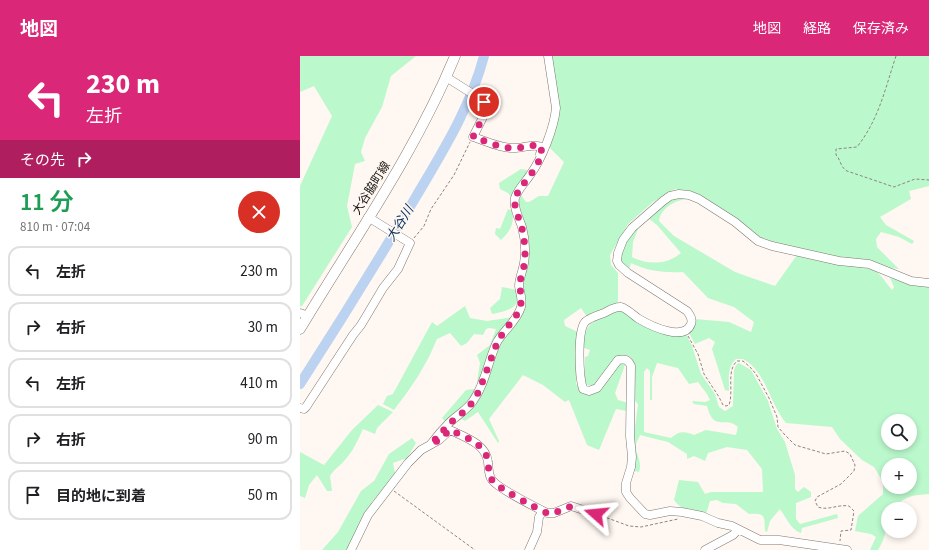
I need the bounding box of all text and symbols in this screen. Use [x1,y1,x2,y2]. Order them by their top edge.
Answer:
text: 地図 [20,16,58,43]
text: 地図 [753,19,781,39]
text: 経路 [803,19,831,39]
text: 保存済み [853,19,909,39]
text: 230 m [86,64,160,104]
icon: left [20,72,72,124]
pin [467,85,501,119]
icon: arrive [473,91,495,113]
text: 左折 [86,104,122,129]
icon: right [73,148,95,170]
text: その先 [20,150,65,171]
street label: 大谷脇町線 [348,158,395,218]
text: 11 分 [20,185,73,220]
button: close [238,191,280,233]
water label: 大谷川 [382,201,419,245]
text: 810 m · 07:04 [20,218,90,236]
icon: left [22,260,44,282]
text: 230 m [240,261,278,282]
text: 左折 [56,262,86,283]
icon: right [22,316,44,338]
text: 30 m [248,317,278,338]
text: 右折 [56,318,86,339]
icon: left [22,372,44,394]
text: 410 m [240,373,278,394]
text: 左折 [56,374,86,395]
map controls [881,414,917,538]
button: search [881,414,917,450]
icon: right [22,428,44,450]
text: 90 m [248,429,278,450]
text: 右折 [56,430,86,451]
button: + [881,458,917,494]
icon: arrive [22,484,44,506]
text: 50 m [248,485,278,506]
text: 目的地に到着 [56,486,146,507]
position arrow [575,493,617,535]
button: − [881,502,917,538]

